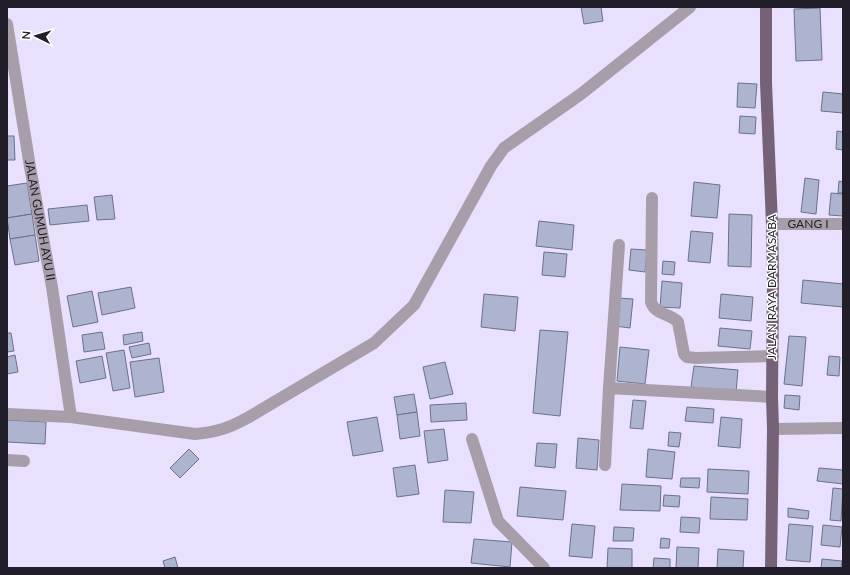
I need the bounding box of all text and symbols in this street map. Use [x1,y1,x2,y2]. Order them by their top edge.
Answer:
north arrow [16,16,56,56]
text: N [19,30,32,40]
street label: JALAN GUMUH AYU II [22,159,59,282]
street label: JALAN RAYA DARMASABA [764,213,779,360]
street label: GANG I [787,216,829,231]

